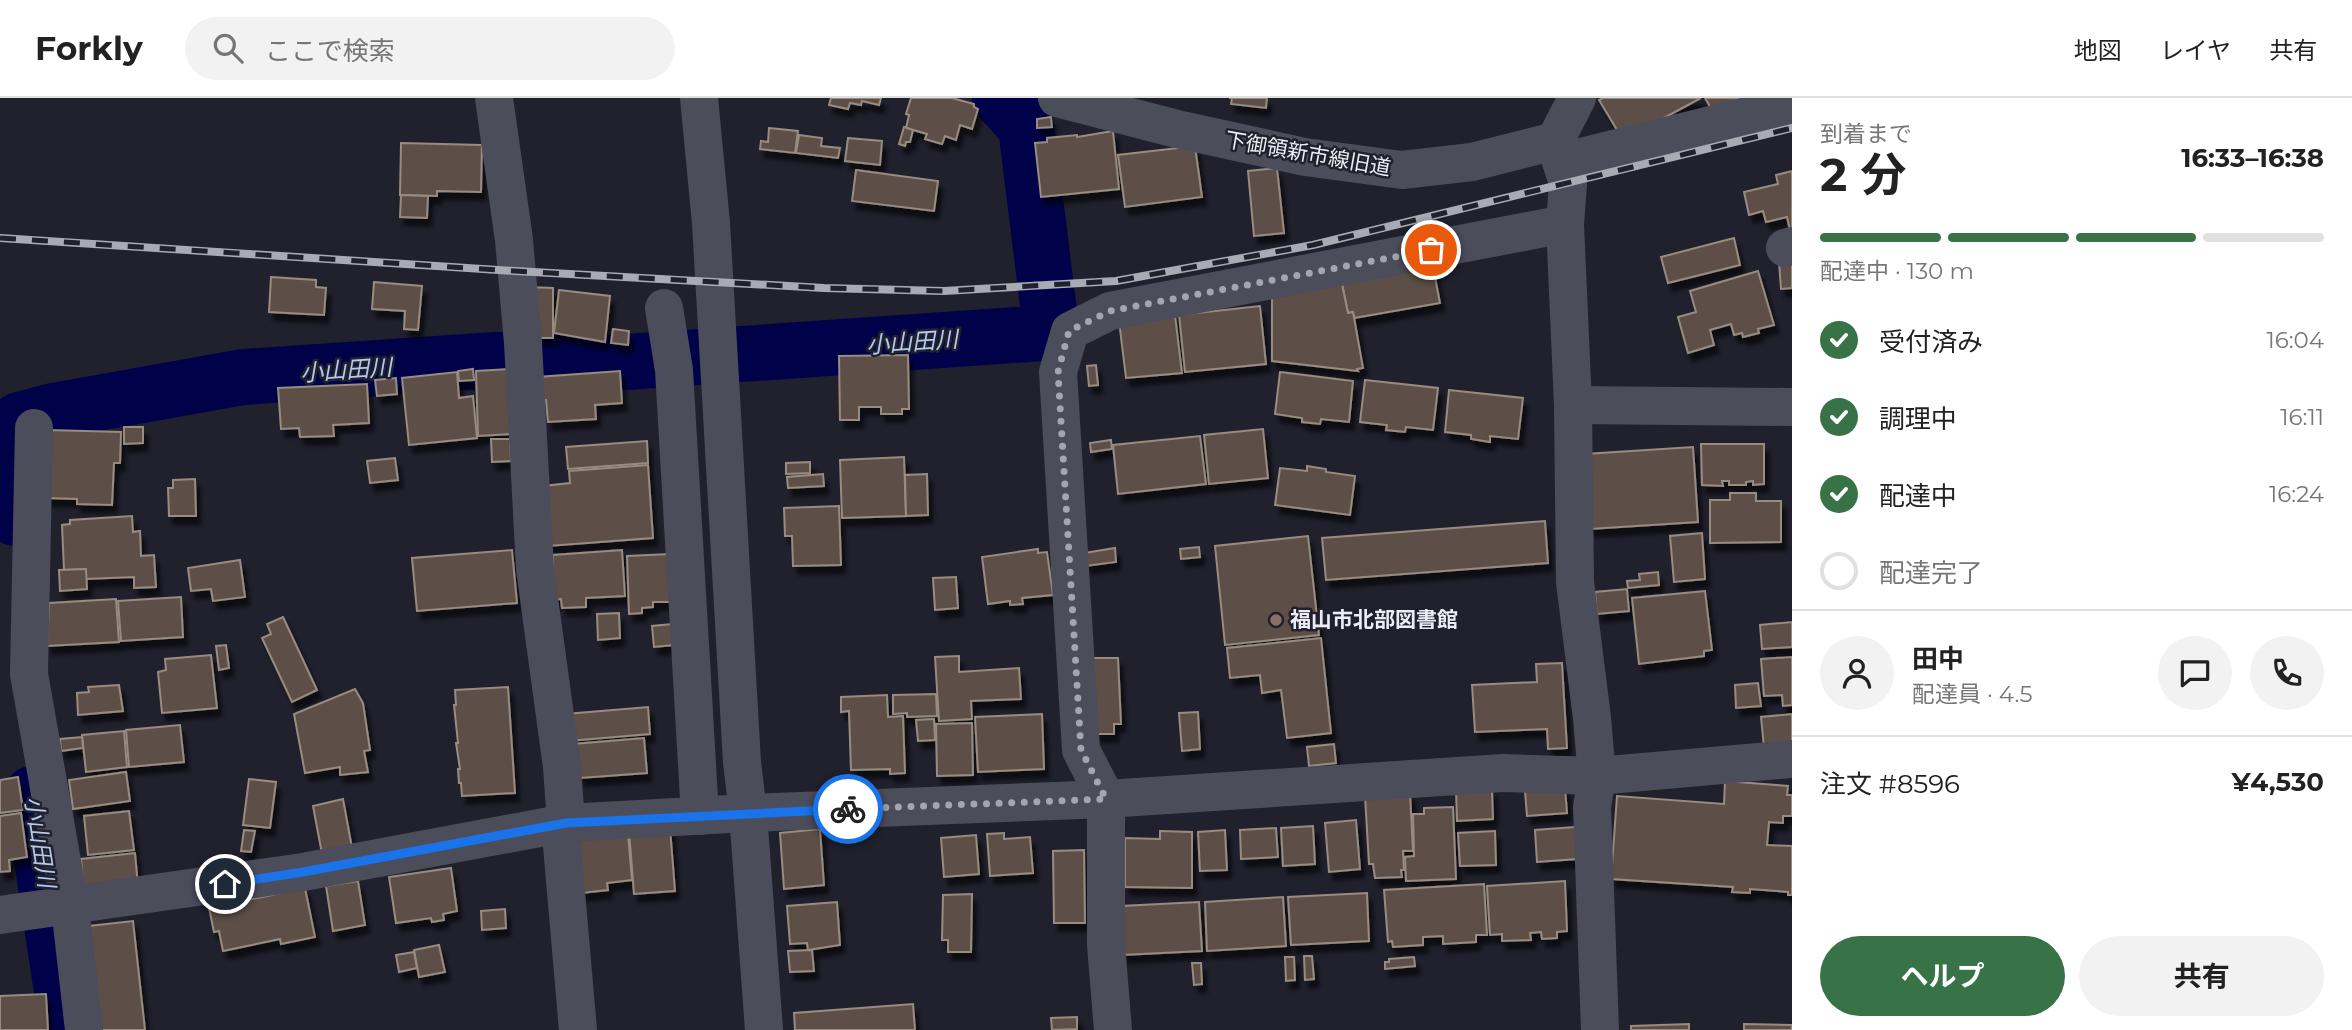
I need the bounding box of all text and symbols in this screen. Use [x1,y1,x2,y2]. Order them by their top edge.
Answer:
search box [185,17,675,80]
text: Forkly [35,28,143,68]
icon: search [209,29,247,67]
text: ここで検索 [265,35,395,67]
text: 地図 [2074,36,2122,65]
text: レイヤ [2160,36,2231,65]
text: 共有 [2269,36,2317,65]
text: 到着まで [1820,120,1912,148]
street label: 下御領新市線旧道 [1223,127,1393,180]
text: 16:33–16:38 [2181,142,2324,174]
text: 2 分 [1820,146,1906,203]
pin [1401,220,1461,280]
icon: bag [1412,231,1450,269]
text: 配達中 · 130 m [1820,257,1974,285]
icon: check [1820,321,1858,359]
water label: 小山田川 [865,325,962,359]
text: 受付済み [1879,326,1983,358]
text: 16:04 [2266,326,2324,354]
water label: 小山田川 [299,353,396,387]
icon: check [1820,398,1858,436]
text: 調理中 [1879,403,1957,435]
text: 16:11 [2280,403,2324,431]
icon: check [1820,475,1858,513]
text: 配達中 [1879,480,1957,512]
text: 16:24 [2269,480,2324,508]
text: 配達完了 [1879,557,1983,589]
place label: 福山市北部図書館 [1290,607,1458,632]
marker: 福山市北部図書館 [1268,612,1284,628]
button: person [1820,636,1894,710]
button: chat [2158,636,2232,710]
button: phone [2250,636,2324,710]
text: 田中 [1912,643,1964,675]
text: 配達員 · 4.5 [1912,680,2032,708]
text: ¥4,530 [2231,766,2324,798]
text: 注文 #8596 [1820,768,1960,800]
courier [813,774,883,844]
icon: bike [829,790,867,828]
water label: 小山田川 [19,794,61,893]
pin [195,854,255,914]
icon: home [206,865,244,903]
button: ヘルプ [1820,936,2065,1016]
button: 共有 [2079,936,2324,1016]

